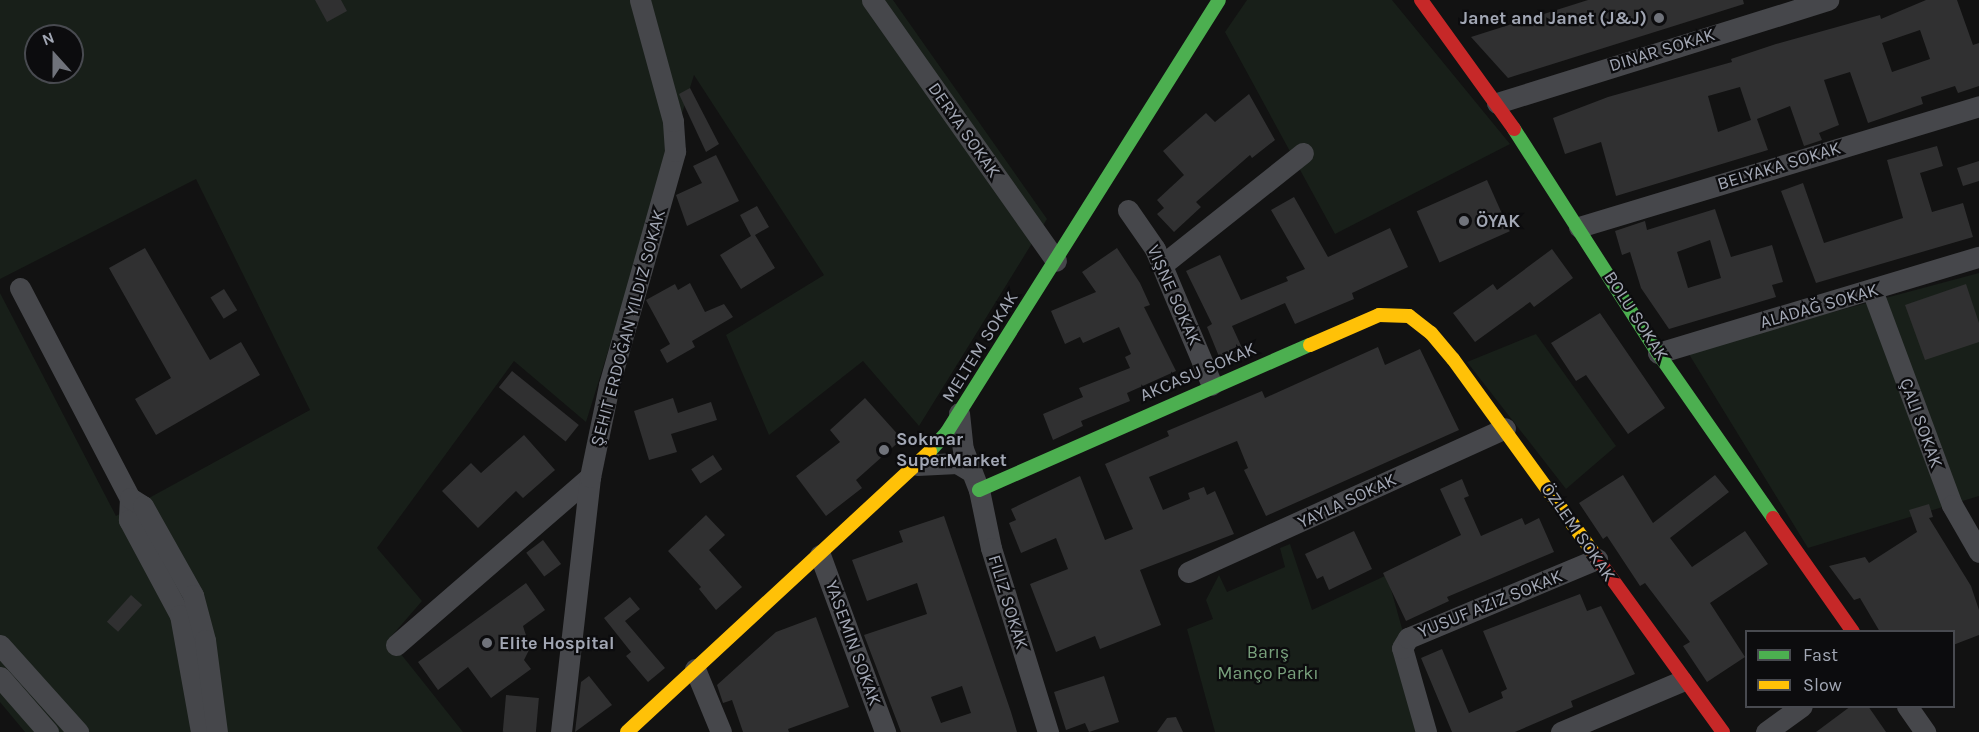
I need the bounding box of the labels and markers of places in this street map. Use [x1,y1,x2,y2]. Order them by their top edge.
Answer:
place label: Janet and Janet (J&J) [1460,7,1647,29]
marker: Janet and Janet (J&J) [1652,11,1666,25]
place label: ÖYAK [1476,210,1520,232]
marker: ÖYAK [1457,214,1471,228]
place label: Sokmar SuperMarket [896,429,1007,472]
marker: Sokmar SuperMarket [877,443,891,457]
place label: Elite Hospital [499,632,615,654]
marker: Elite Hospital [480,636,494,650]

